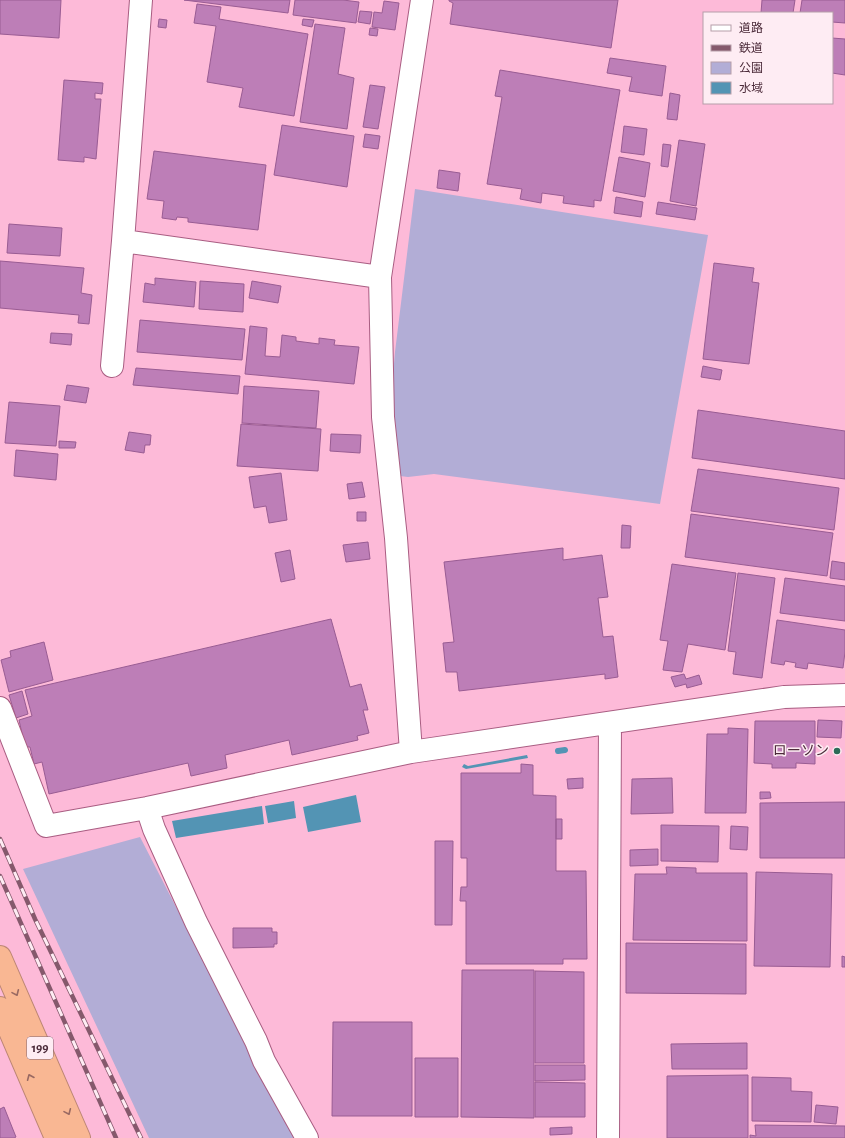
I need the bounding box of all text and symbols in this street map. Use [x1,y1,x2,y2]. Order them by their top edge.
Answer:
legend [703,12,833,104]
text: 道路 [739,21,763,34]
text: 鉄道 [739,41,763,54]
text: 公園 [739,62,763,74]
text: 水域 [739,82,763,94]
place label: ローソン [773,744,829,758]
marker: ローソン [832,746,842,756]
one-way arrow [11,989,19,996]
road number: 199 [27,1037,53,1059]
one-way arrow [27,1073,35,1081]
one-way arrow [63,1108,71,1115]

